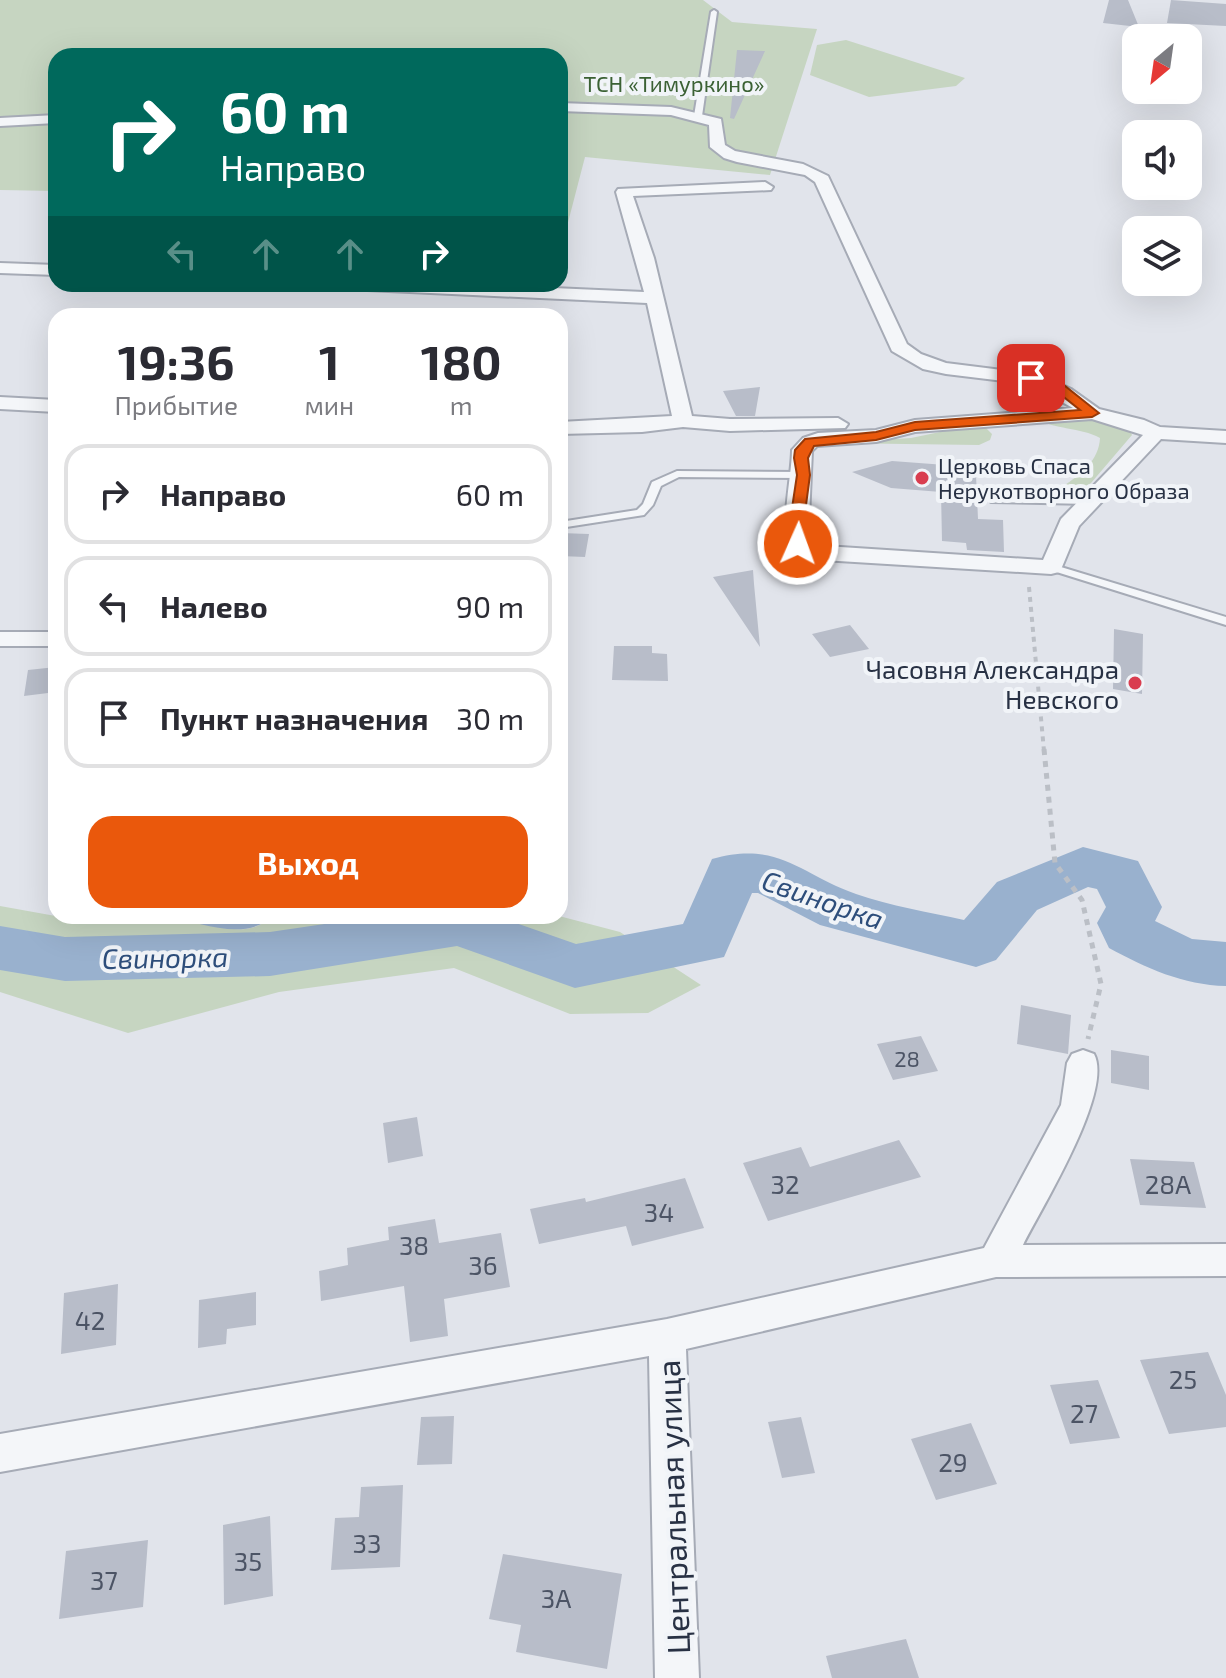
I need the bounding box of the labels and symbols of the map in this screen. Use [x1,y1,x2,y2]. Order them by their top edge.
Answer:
north arrow [1122,24,1202,104]
park label: ТСН «Тимуркино» [584,70,764,97]
pin [997,344,1065,412]
place label: Церковь Спаса Нерукотворного Образа [938,452,1190,504]
marker: Церковь Спаса Нерукотворного Образа [913,469,931,487]
position arrow [756,502,840,586]
place label: Часовня Александра Невского [866,653,1119,714]
marker: Часовня Александра Невского [1126,674,1144,692]
water label: Свинорка [758,862,888,936]
water label: Свинорка [102,939,228,975]
house number: 28 [894,1045,920,1071]
house number: 32 [770,1168,800,1199]
house number: 28А [1145,1168,1191,1199]
house number: 34 [644,1196,674,1227]
house number: 38 [399,1229,429,1260]
house number: 36 [468,1249,498,1280]
house number: 42 [75,1304,105,1335]
street label: Центральная улица [648,1359,697,1655]
house number: 25 [1169,1363,1197,1394]
house number: 27 [1070,1397,1098,1428]
house number: 29 [938,1446,968,1477]
house number: 33 [353,1527,381,1558]
house number: 35 [234,1545,262,1576]
house number: 37 [90,1564,118,1595]
house number: 3А [541,1582,571,1613]

